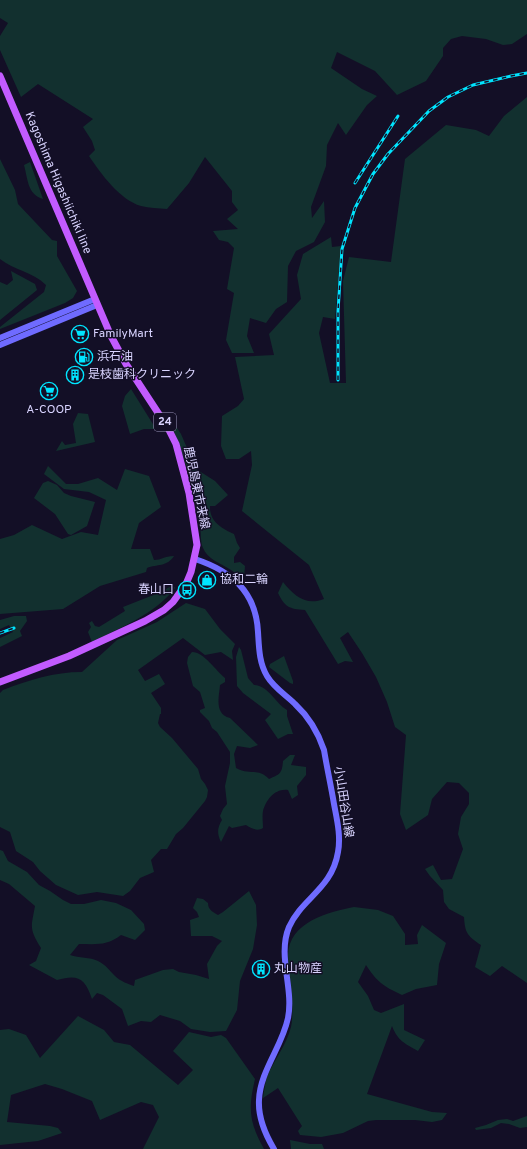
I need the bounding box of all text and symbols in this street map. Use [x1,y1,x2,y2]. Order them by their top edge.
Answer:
street label: Kagoshima Higashiichiki line [21,109,95,257]
supermarket icon: FamilyMart [70,324,90,344]
place label: FamilyMart [93,326,153,342]
fuel station icon: 浜石油 [74,347,94,367]
place label: 浜石油 [97,349,133,365]
building icon: 是枝歯科クリニック [65,365,85,385]
place label: 是枝歯科クリニック [88,367,196,383]
supermarket icon: A-COOP [39,381,59,401]
place label: A-COOP [26,402,72,418]
road number: 24 [154,413,176,431]
street label: 鹿児島東市来線 [179,445,213,531]
shop icon: 協和二輪 [197,570,217,590]
place label: 協和二輪 [220,572,268,588]
bus stop icon: 春山口 [177,580,197,600]
place label: 春山口 [138,582,174,598]
street label: 小山田谷山線 [329,765,357,839]
building icon: 丸山物産 [251,959,271,979]
place label: 丸山物産 [274,961,322,977]

